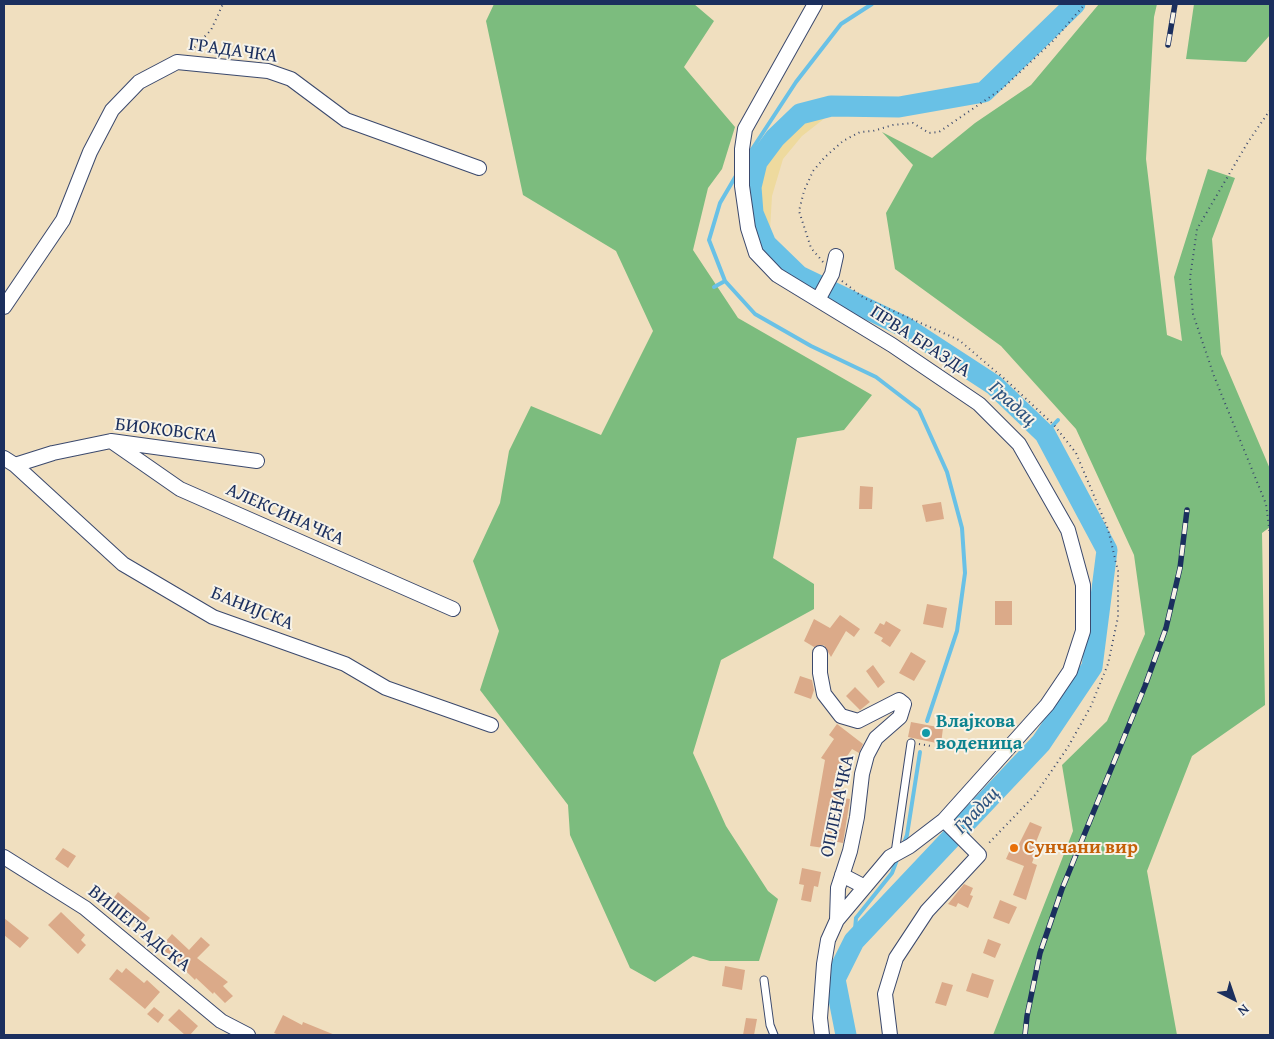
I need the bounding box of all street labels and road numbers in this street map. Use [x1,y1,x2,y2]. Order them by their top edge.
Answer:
street label: ГРАДАЧКА [187,33,279,69]
street label: ПРВА БРАЗДА [866,301,974,383]
street label: БИОКОВСКА [114,413,218,449]
street label: АЛЕКСИНАЧКА [222,479,348,551]
street label: БАНИЈСКА [207,582,297,636]
street label: ОПЛЕНАЧКА [816,753,860,859]
street label: ВИШЕГРАДСКА [83,881,195,977]

